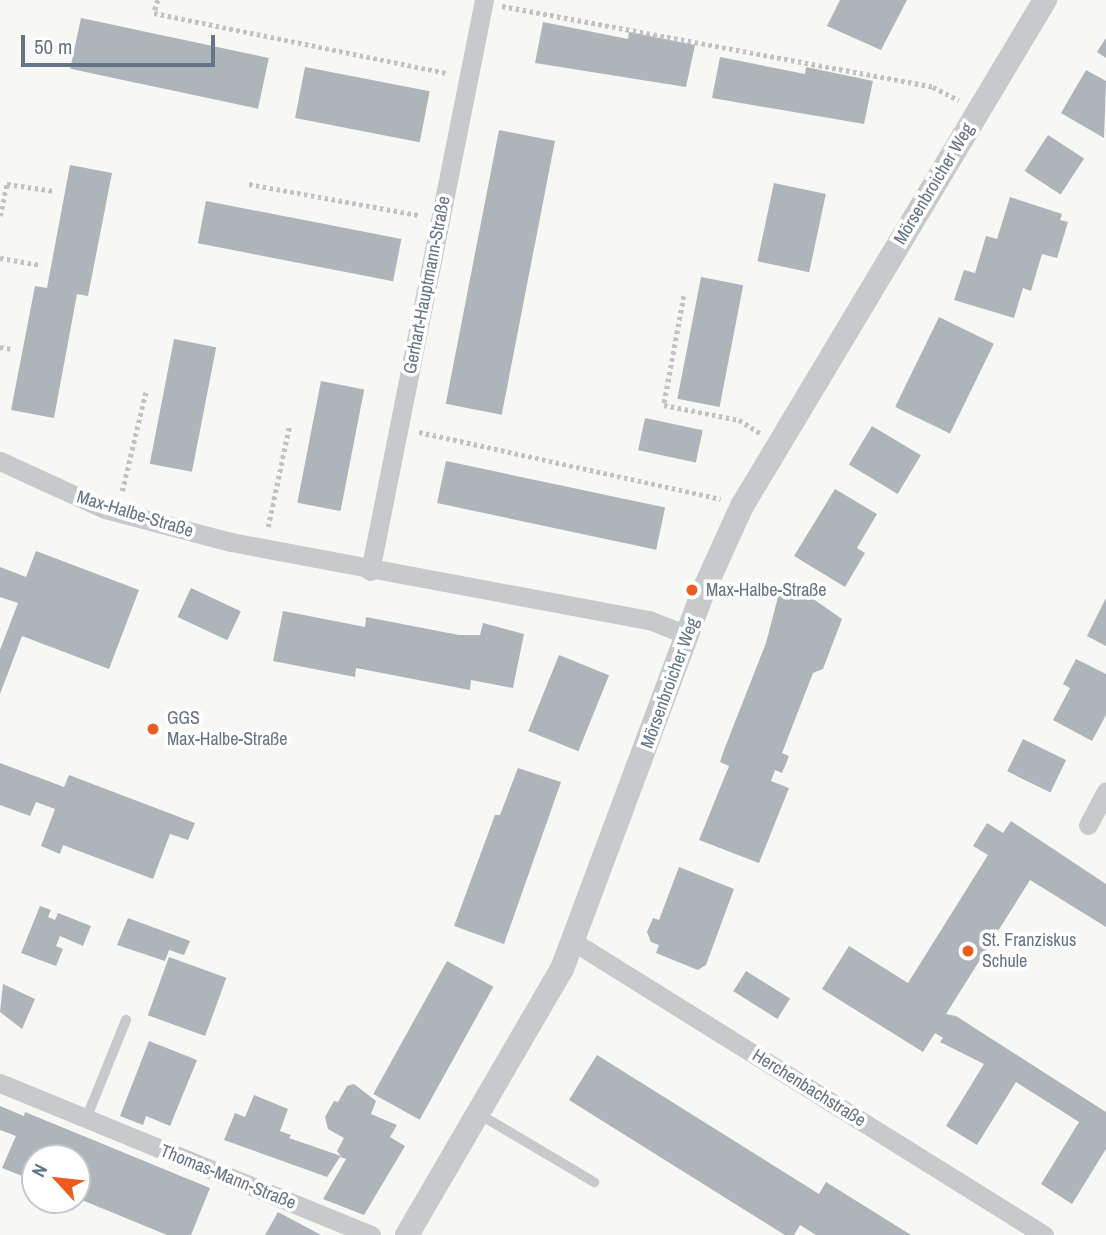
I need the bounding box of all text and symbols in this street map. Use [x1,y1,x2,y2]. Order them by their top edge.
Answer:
scale bar [24,21,219,65]
text: 50 m [34,32,72,61]
street label: Mörsenbroicher Weg [889,119,979,249]
street label: Gerhart-Hauptmann-Straße [399,194,455,376]
street label: Max-Halbe-Straße [74,486,196,542]
place label: Max-Halbe-Straße [706,579,827,601]
marker: Max-Halbe-Straße [684,582,700,598]
street label: Mörsenbroicher Weg [636,615,704,751]
place label: GGS Max-Halbe-Straße [167,708,288,750]
marker: GGS Max-Halbe-Straße [145,721,161,737]
place label: St. Franziskus Schule [982,930,1076,972]
marker: St. Franziskus Schule [960,943,976,959]
street label: Herchenbachstraße [748,1044,870,1132]
street label: Thomas-Mann-Straße [157,1140,299,1214]
north arrow [21,1144,91,1214]
text: N [25,1159,53,1181]

